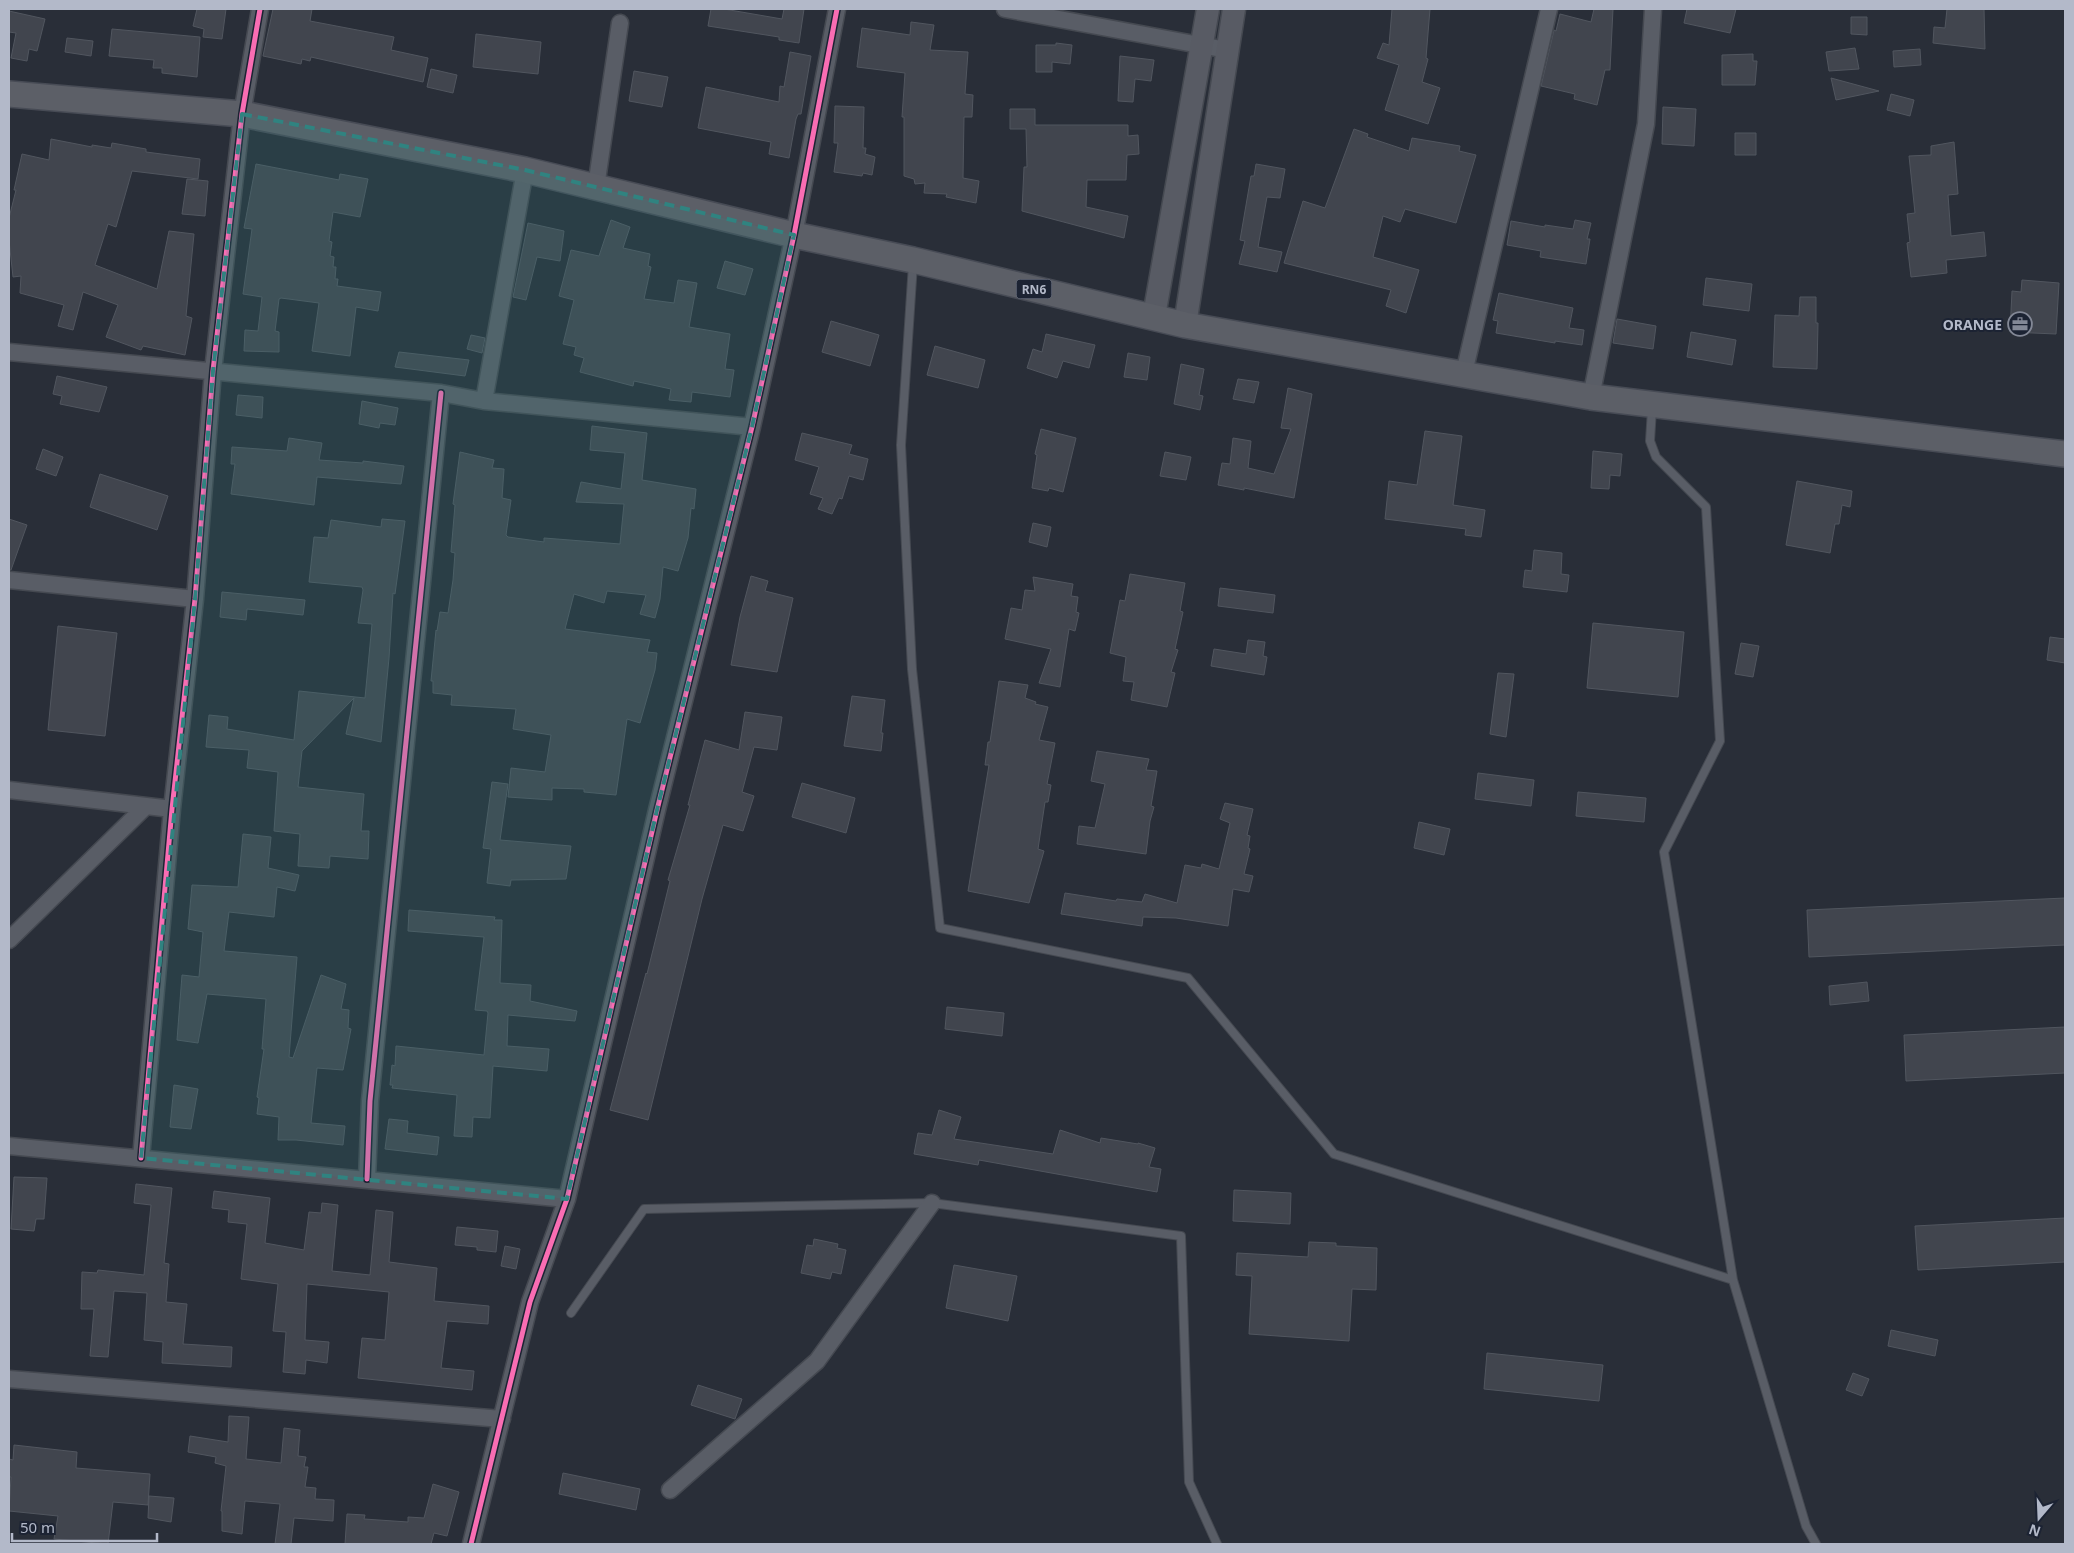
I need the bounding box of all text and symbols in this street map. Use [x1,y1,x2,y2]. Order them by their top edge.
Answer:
road number: RN6 [1016,280,1052,298]
office icon: ORANGE [2007,311,2033,337]
place label: ORANGE [1943,315,2002,334]
north arrow [2014,1493,2064,1543]
scale bar [12,1510,158,1542]
text: 50 m [20,1517,55,1537]
text: N [2026,1520,2043,1542]

